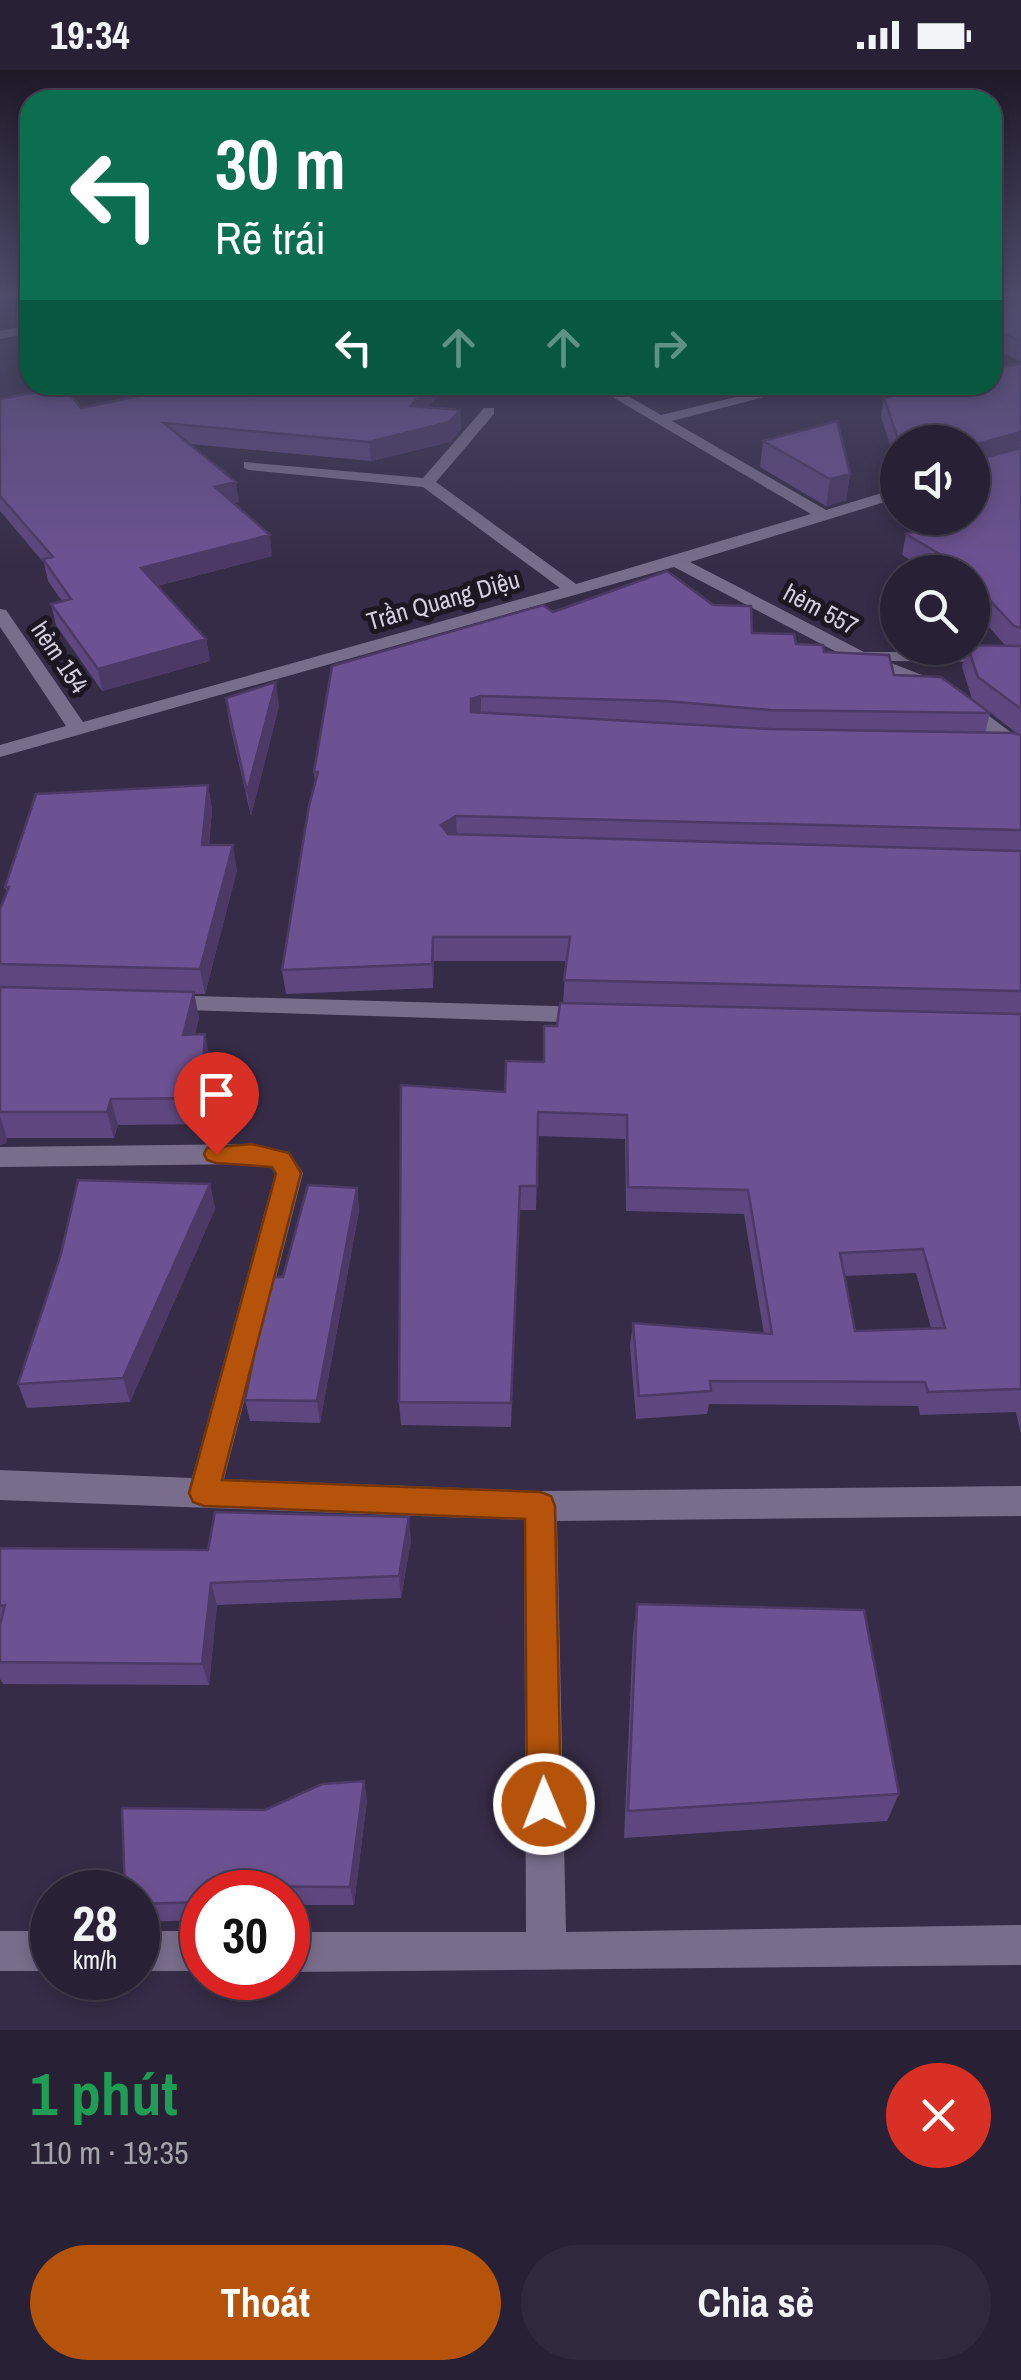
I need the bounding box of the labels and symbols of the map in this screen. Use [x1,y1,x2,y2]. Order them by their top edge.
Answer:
street label: Trần Quang Diệu [363,562,523,638]
street label: hẻm 557 [778,575,864,643]
street label: hẻm 154 [24,614,96,700]
pin [174,1052,259,1155]
position arrow [492,1752,596,1856]
speed limit sign: 30 [180,1870,310,2000]

